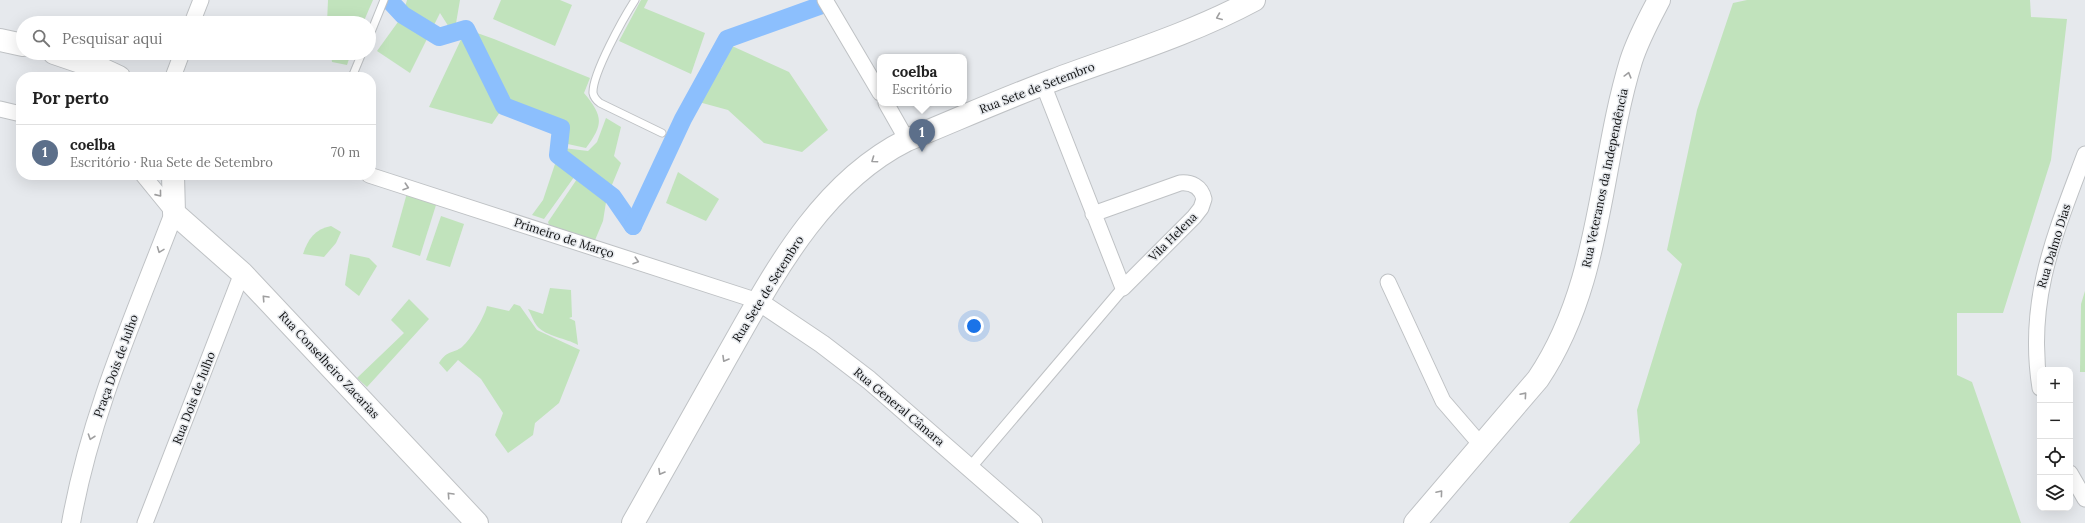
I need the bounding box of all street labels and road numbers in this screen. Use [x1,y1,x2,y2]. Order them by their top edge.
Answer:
street label: Rua Sete de Setembro [977,59,1097,117]
street label: Rua Veteranos da Independência [1578,87,1631,269]
street label: Rua Dalmo Dias [2034,201,2074,290]
street label: Vila Helena [1145,209,1200,265]
street label: Primeiro de Março [512,214,616,261]
street label: Rua Sete de Setembro [729,233,806,345]
street label: Rua Conselheiro Zacarias [276,308,383,422]
street label: Praça Dois de Julho [90,312,141,419]
street label: Rua Dois de Julho [169,349,218,446]
street label: Rua General Câmara [851,364,948,449]

